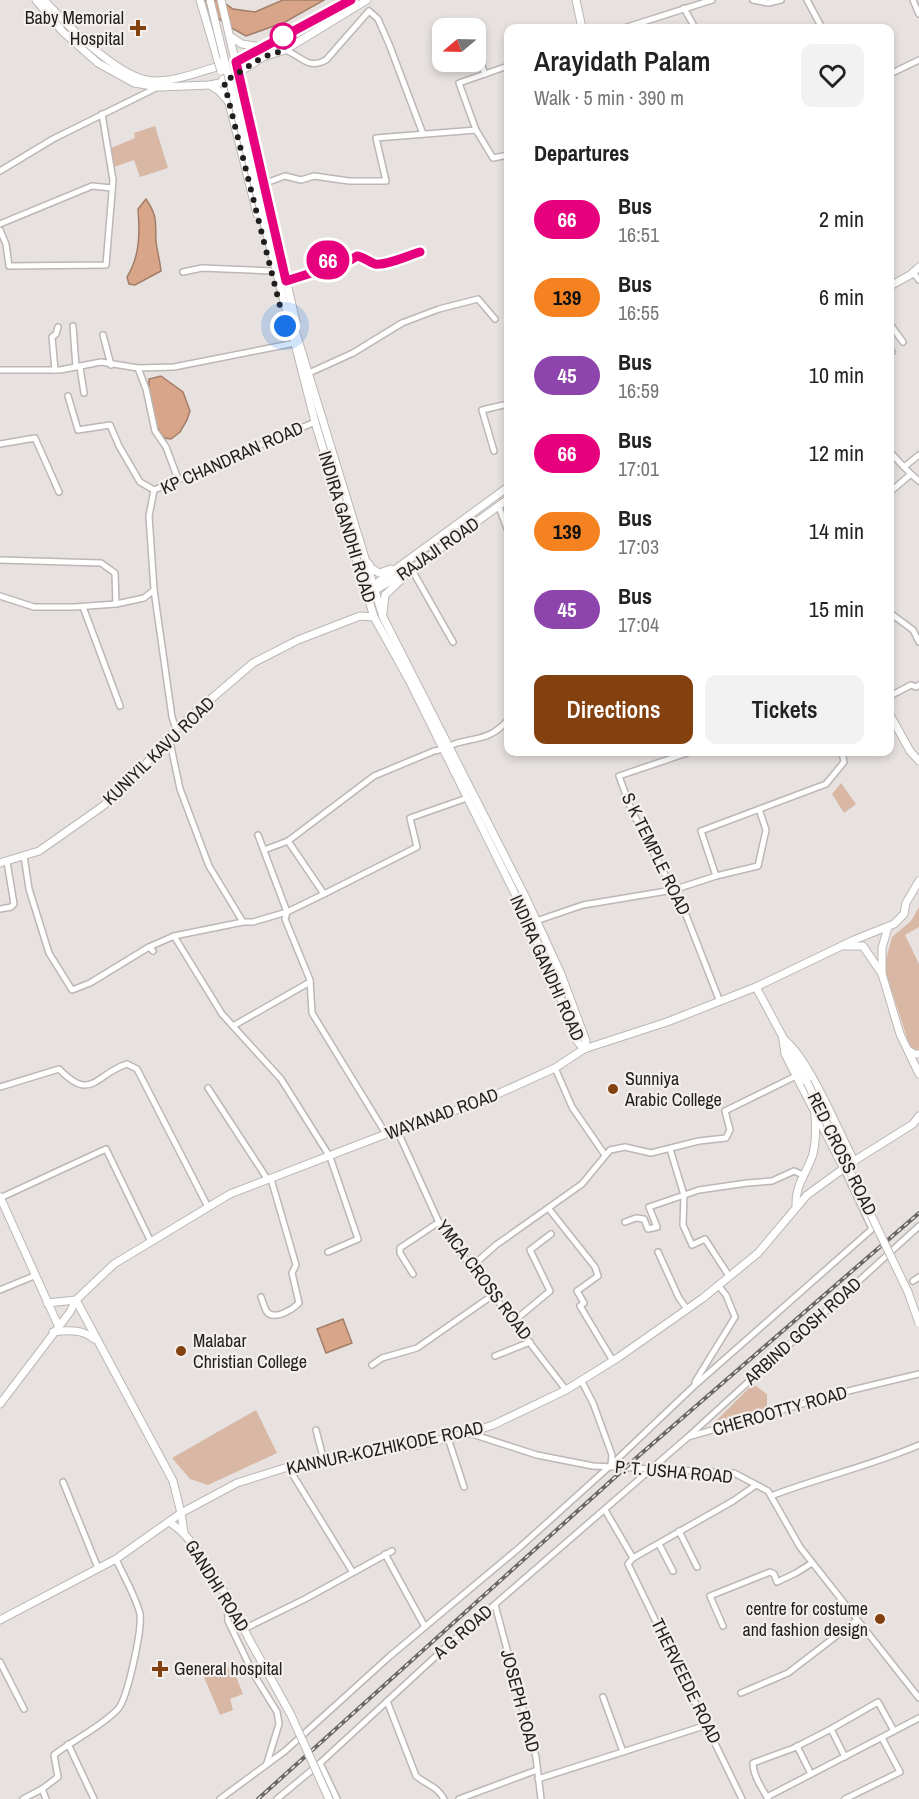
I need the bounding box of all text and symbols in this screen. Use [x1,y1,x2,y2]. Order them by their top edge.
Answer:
place label: Baby Memorial Hospital [25,5,124,51]
north arrow [432,18,486,72]
map controls [432,18,486,72]
marker: Baby Memorial Hospital [129,19,147,37]
unlabelled marker [270,23,296,49]
text: Arayidath Palam [534,42,710,80]
button: heart [801,44,864,107]
text: Walk · 5 min · 390 m [534,84,684,111]
text: Departures [534,138,629,168]
text: Bus [618,191,652,221]
text: 2 min [819,204,864,234]
text: 66 [557,205,577,234]
text: 16:51 [618,221,659,248]
line badge: 66 [301,240,355,280]
text: 66 [318,246,338,275]
text: Bus [618,269,652,299]
text: 6 min [819,282,864,312]
text: 139 [553,283,581,312]
text: 16:55 [618,299,659,326]
your location [270,311,300,341]
text: Bus [618,347,652,377]
text: 10 min [809,360,864,390]
text: 45 [557,361,577,390]
text: 16:59 [618,377,659,404]
street label: KP CHANDRAN ROAD [156,415,307,500]
text: Bus [618,425,652,455]
text: 12 min [809,438,864,468]
text: 66 [557,439,577,468]
street label: INDIRA GANDHI ROAD [313,448,382,606]
text: 17:01 [618,455,659,482]
text: Bus [618,503,652,533]
street label: RAJAJI ROAD [391,511,484,586]
text: 14 min [809,516,864,546]
text: 139 [553,517,581,546]
text: 17:03 [618,533,659,560]
text: Bus [618,581,652,611]
text: 15 min [809,594,864,624]
text: 45 [557,595,577,624]
text: 17:04 [618,611,659,638]
button: Directions [534,675,693,744]
button: Tickets [705,675,864,744]
street label: KUNIYIL KAVU ROAD [97,691,220,811]
street label: S K TEMPLE ROAD [616,788,697,919]
street label: INDIRA GANDHI ROAD [504,891,591,1045]
place label: Sunniya Arabic College [624,1066,722,1112]
street label: WAYANAD ROAD [382,1081,502,1146]
marker: Sunniya Arabic College [606,1082,620,1096]
street label: RED CROSS ROAD [802,1088,883,1220]
street label: YMCA CROSS ROAD [431,1214,538,1345]
street label: ARBIND GOSH ROAD [738,1271,867,1391]
place label: Malabar Christian College [193,1328,307,1374]
marker: Malabar Christian College [174,1344,188,1358]
street label: CHEROOTTY ROAD [710,1379,850,1442]
street label: KANNUR-KOZHIKODE ROAD [284,1414,486,1481]
street label: P. T. USHA ROAD [614,1454,734,1489]
street label: GANDHI ROAD [179,1535,256,1637]
place label: centre for costume and fashion design [742,1596,868,1642]
street label: A G ROAD [427,1599,498,1665]
marker: centre for costume and fashion design [873,1612,887,1626]
street label: THERVEEDE ROAD [645,1614,728,1748]
street label: JOSEPH ROAD [495,1647,546,1755]
place label: General hospital [174,1656,282,1681]
marker: General hospital [151,1660,169,1678]

